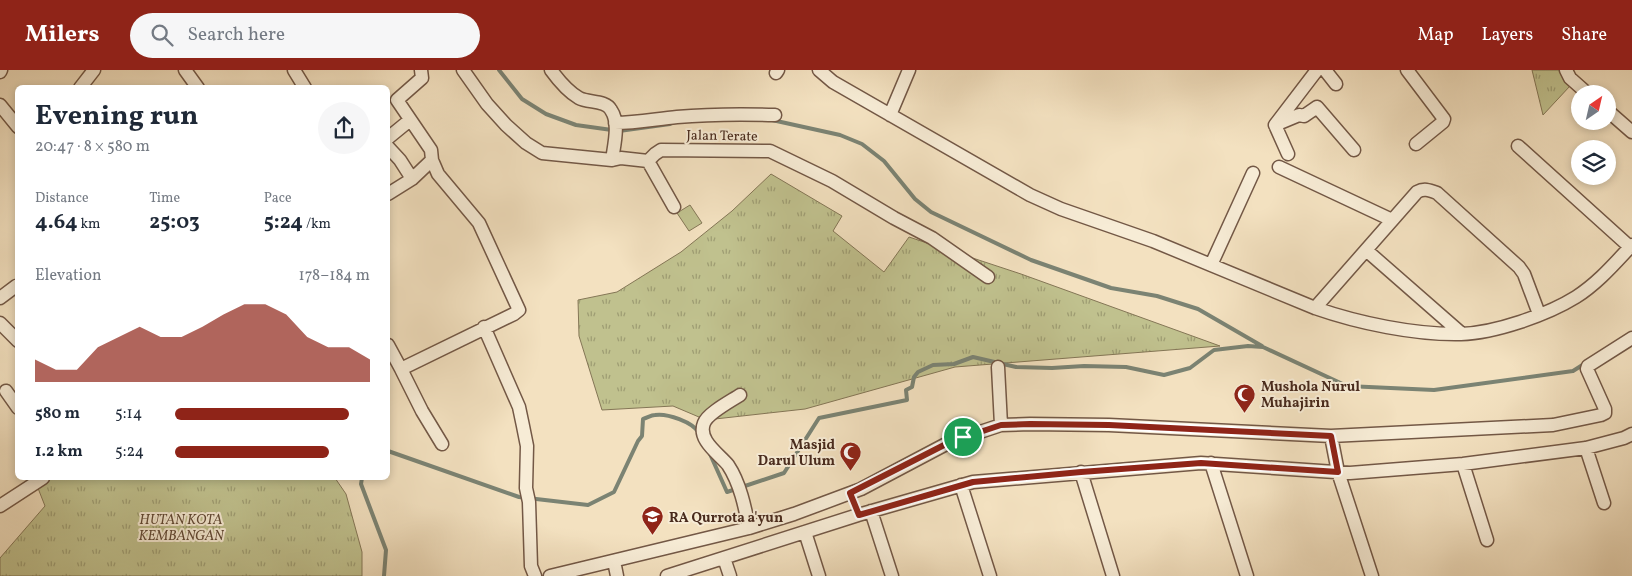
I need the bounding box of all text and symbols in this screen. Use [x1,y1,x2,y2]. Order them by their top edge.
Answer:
search box [130,13,480,58]
text: Milers [25,18,100,52]
icon: search [148,21,176,49]
text: Search here [188,22,285,48]
text: Map [1417,23,1453,48]
text: Layers [1481,23,1533,48]
text: Share [1561,23,1607,48]
north arrow [1571,85,1616,130]
map controls [1571,85,1616,185]
text: Evening run [35,97,199,136]
button: share [318,102,370,154]
street label: Jalan Terate [686,126,758,147]
text: 20:47 · 8 × 580 m [35,136,150,158]
button: layers [1571,140,1616,185]
text: Distance [35,189,89,208]
text: Time [149,189,180,208]
text: Pace [264,189,292,208]
text: 4.64 [35,208,78,237]
text: 25:03 [149,208,200,237]
text: 5:24 [264,208,303,237]
text: km [78,215,100,234]
text: /km [303,215,331,234]
text: Elevation [35,265,102,287]
text: 178–184 m [299,265,370,287]
place label: Mushola Nurul Muhajirin [1261,378,1360,413]
mosque icon: Mushola Nurul Muhajirin [1233,382,1257,413]
text: 580 m [35,403,80,425]
text: 5:14 [115,403,142,425]
pin [942,416,984,458]
icon: arrive [949,423,977,451]
place label: Masjid Darul Ulum [758,436,835,471]
mosque icon: Masjid Darul Ulum [839,440,863,471]
text: 1.2 km [35,441,83,463]
text: 5:24 [115,441,144,463]
school or university icon: RA Qurrota a'yun [641,505,665,536]
place label: RA Qurrota a'yun [669,509,783,528]
park label: HUTAN KOTA KEMBANGAN [139,511,225,546]

